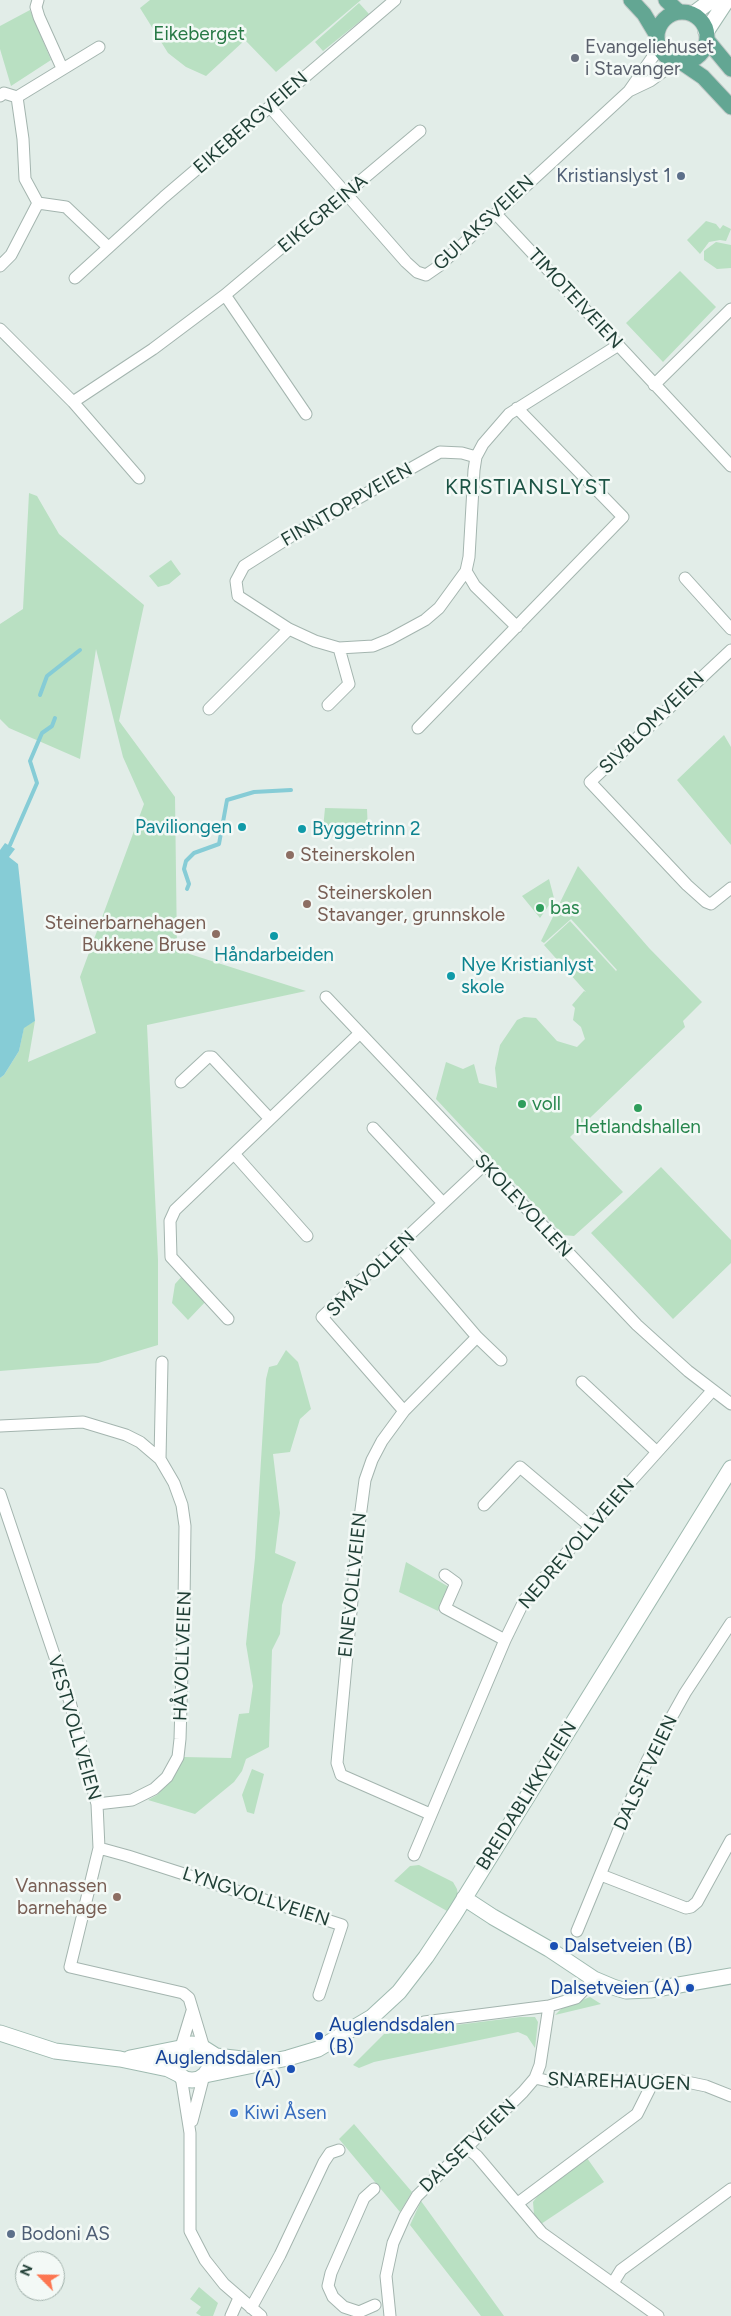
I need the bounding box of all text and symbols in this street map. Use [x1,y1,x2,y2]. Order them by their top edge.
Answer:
park label: Eikeberget [153,23,245,45]
place label: Evangeliehuset i Stavanger [585,36,714,80]
marker: Evangeliehuset i Stavanger [569,52,581,64]
street label: EIKEBERGVEIEN [189,67,313,179]
place label: Kristianslyst 1 [556,165,671,187]
street label: EIKEGREINA [274,170,372,258]
marker: Kristianslyst 1 [675,170,687,182]
street label: GULAKSVEIEN [429,171,539,275]
street label: TIMOTEIVEIEN [523,244,627,354]
street label: FINNTOPPVEIEN [277,458,417,552]
district label: KRISTIANSLYST [443,475,613,501]
street label: SIVBLOMVEIEN [595,667,709,779]
place label: Paviliongen [135,816,232,838]
place label: Byggetrinn 2 [312,818,421,840]
marker: Paviliongen [236,821,248,833]
marker: Byggetrinn 2 [296,823,308,835]
place label: Steinerskolen [300,844,415,866]
marker: Steinerskolen [284,849,296,861]
place label: Steinerskolen Stavanger, grunnskole [317,882,505,926]
place label: bas [550,897,580,919]
marker: Steinerskolen Stavanger, grunnskole [301,898,313,910]
marker: bas [534,902,546,914]
place label: Steinerbarnehagen Bukkene Bruse [44,912,206,956]
marker: Steinerbarnehagen Bukkene Bruse [210,928,222,940]
marker: Håndarbeiden [268,930,280,942]
place label: Håndarbeiden [214,944,334,966]
place label: Nye Kristianlyst skole [461,954,594,998]
marker: Nye Kristianlyst skole [445,970,457,982]
place label: voll [532,1093,561,1115]
marker: voll [516,1098,528,1110]
marker: Hetlandshallen [632,1102,644,1114]
place label: Hetlandshallen [575,1116,701,1138]
street label: SKOLEVOLLEN [469,1150,577,1262]
street label: SMÅVOLLEN [322,1226,420,1322]
street label: NEDREVOLLVEIEN [514,1474,640,1614]
street label: EINEVOLLVEIEN [334,1511,372,1659]
street label: HÅVOLLVEIEN [169,1591,197,1721]
street label: VESTVOLLVEIEN [42,1653,106,1803]
street label: DALSETVEIEN [609,1712,683,1834]
street label: BREIDABLIKKVEIEN [472,1717,582,1875]
street label: LYNGVOLLVEIEN [180,1862,332,1932]
place label: Vannassen barnehage [15,1875,107,1919]
marker: Vannassen barnehage [111,1891,123,1903]
place label: Dalsetveien (B) [564,1935,692,1957]
marker: Dalsetveien (B) [548,1940,560,1952]
place label: Dalsetveien (A) [550,1977,680,1999]
marker: Dalsetveien (A) [684,1982,696,1994]
place label: Auglendsdalen (B) [329,2014,455,2058]
marker: Auglendsdalen (B) [313,2030,325,2042]
place label: Auglendsdalen (A) [155,2047,281,2091]
marker: Auglendsdalen (A) [285,2063,297,2075]
street label: SNAREHAUGEN [547,2068,691,2096]
street label: DALSETVEIEN [415,2094,521,2198]
place label: Kiwi Åsen [244,2102,327,2124]
marker: Kiwi Åsen [228,2107,240,2119]
place label: Bodoni AS [21,2223,110,2245]
marker: Bodoni AS [5,2228,17,2240]
north arrow [15,2251,65,2301]
text: N [17,2262,37,2279]

